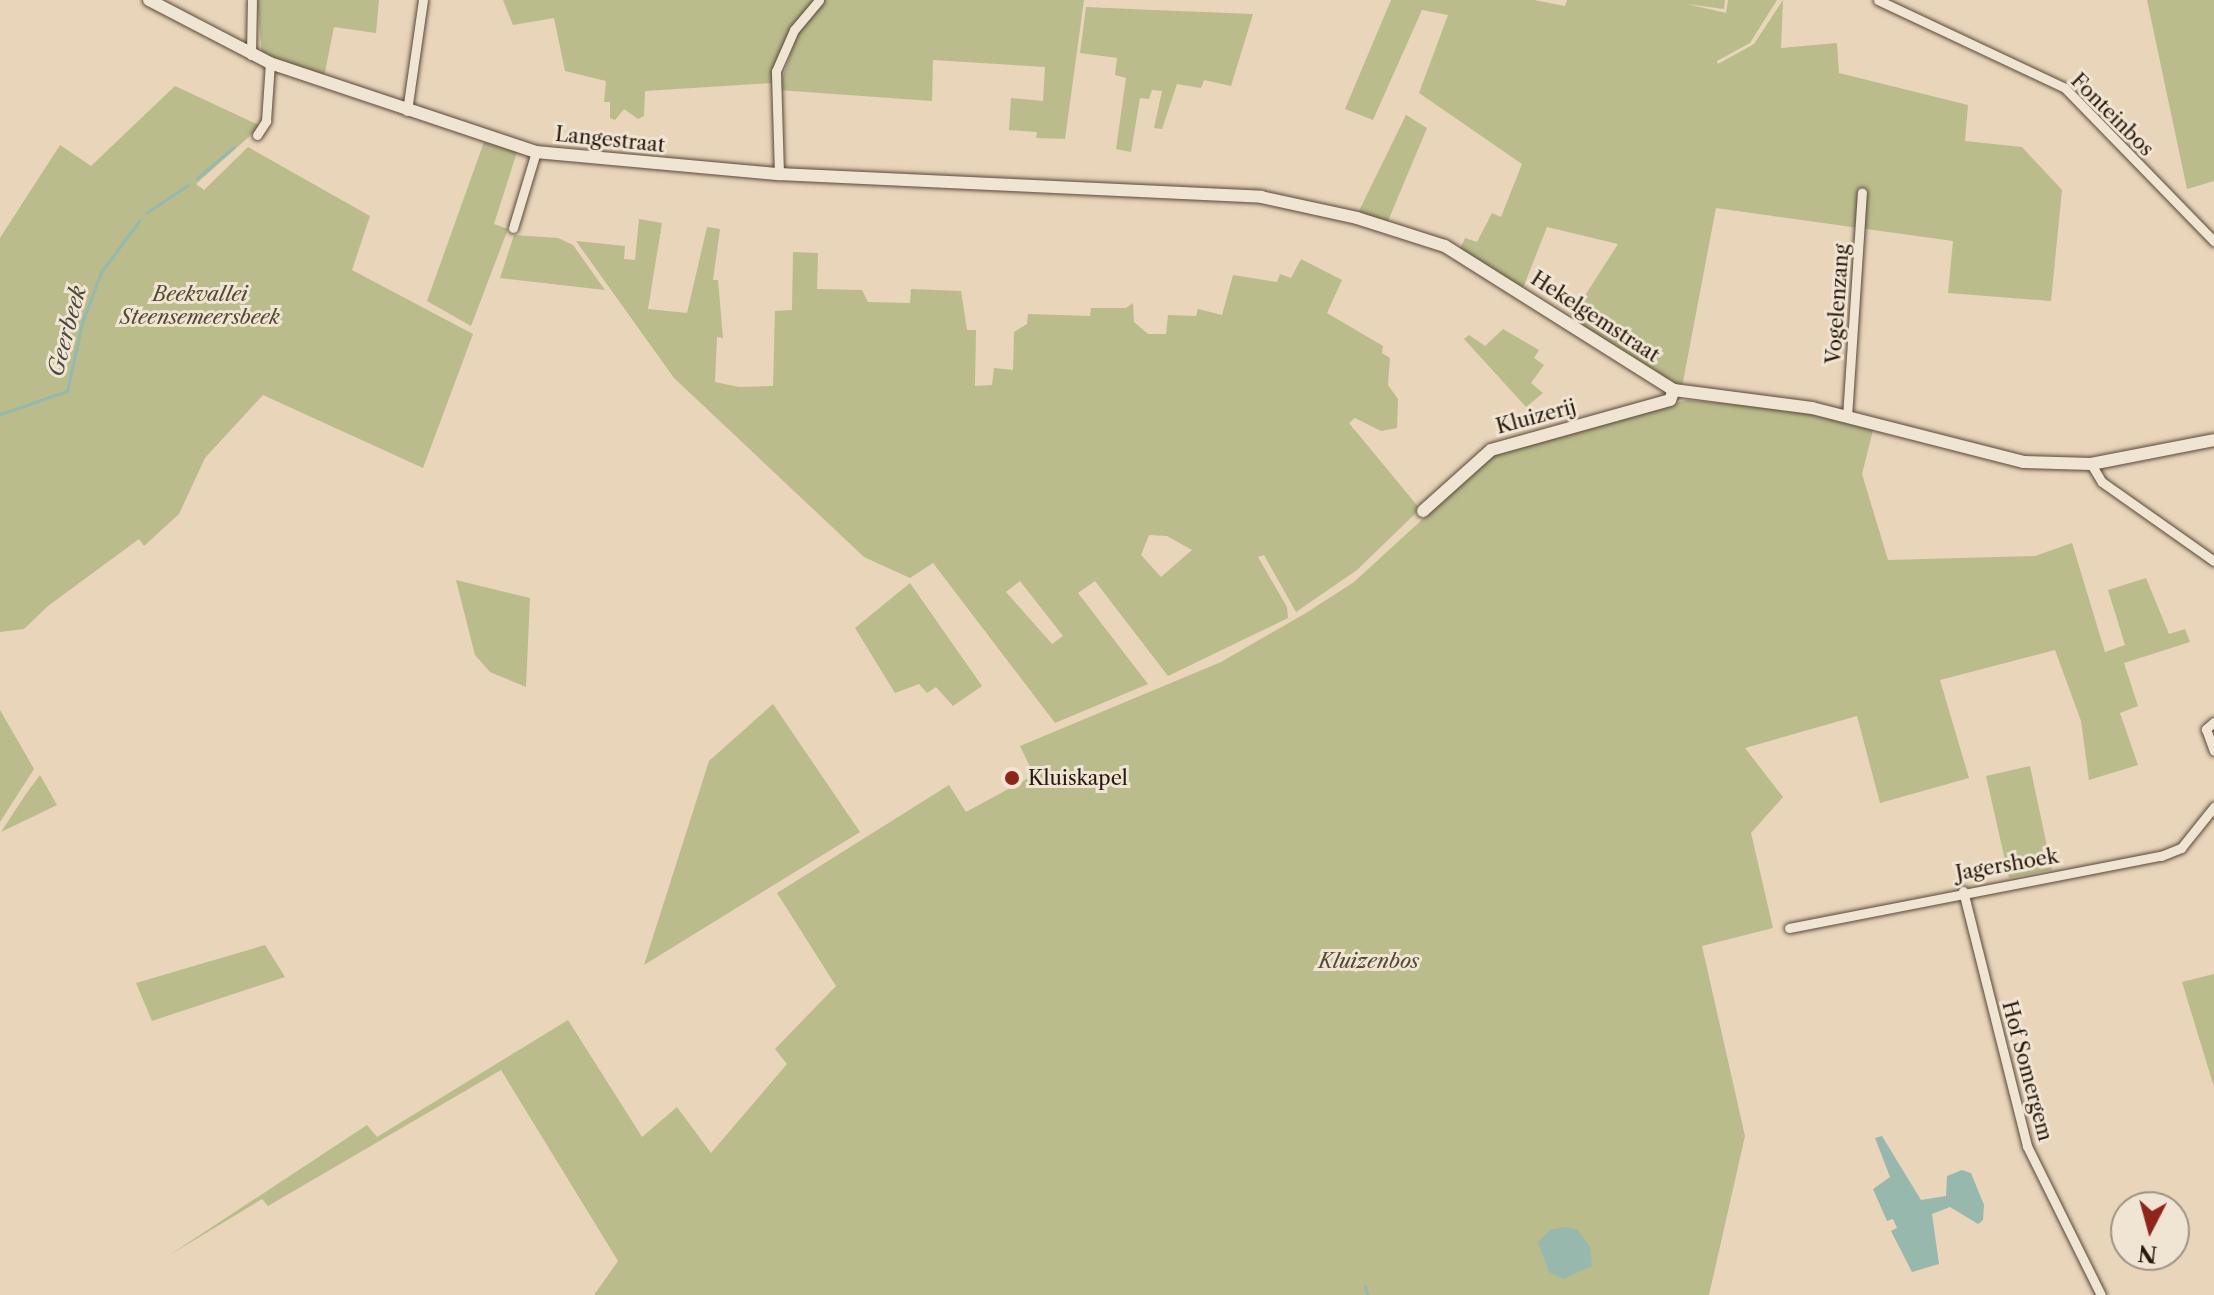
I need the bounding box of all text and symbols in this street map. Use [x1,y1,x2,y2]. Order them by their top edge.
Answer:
street label: Fonteinbos [2066,69,2158,161]
street label: Langestraat [554,122,666,158]
street label: Vogelenzang [1822,243,1854,365]
street label: Hekelgemstraat [1526,267,1664,367]
park label: Beekvallei Steensemeersbeek [120,282,280,329]
water label: Geerbeek [42,283,92,379]
street label: Kluizerij [1493,395,1579,439]
place label: Kluiskapel [1028,766,1128,790]
marker: Kluiskapel [1003,769,1021,787]
street label: Jagershoek [1954,844,2060,886]
park label: Kluizenbos [1319,949,1419,973]
street label: Hof Somergem [1997,998,2057,1144]
north arrow [2110,1191,2190,1271]
text: N [2137,1239,2159,1268]

